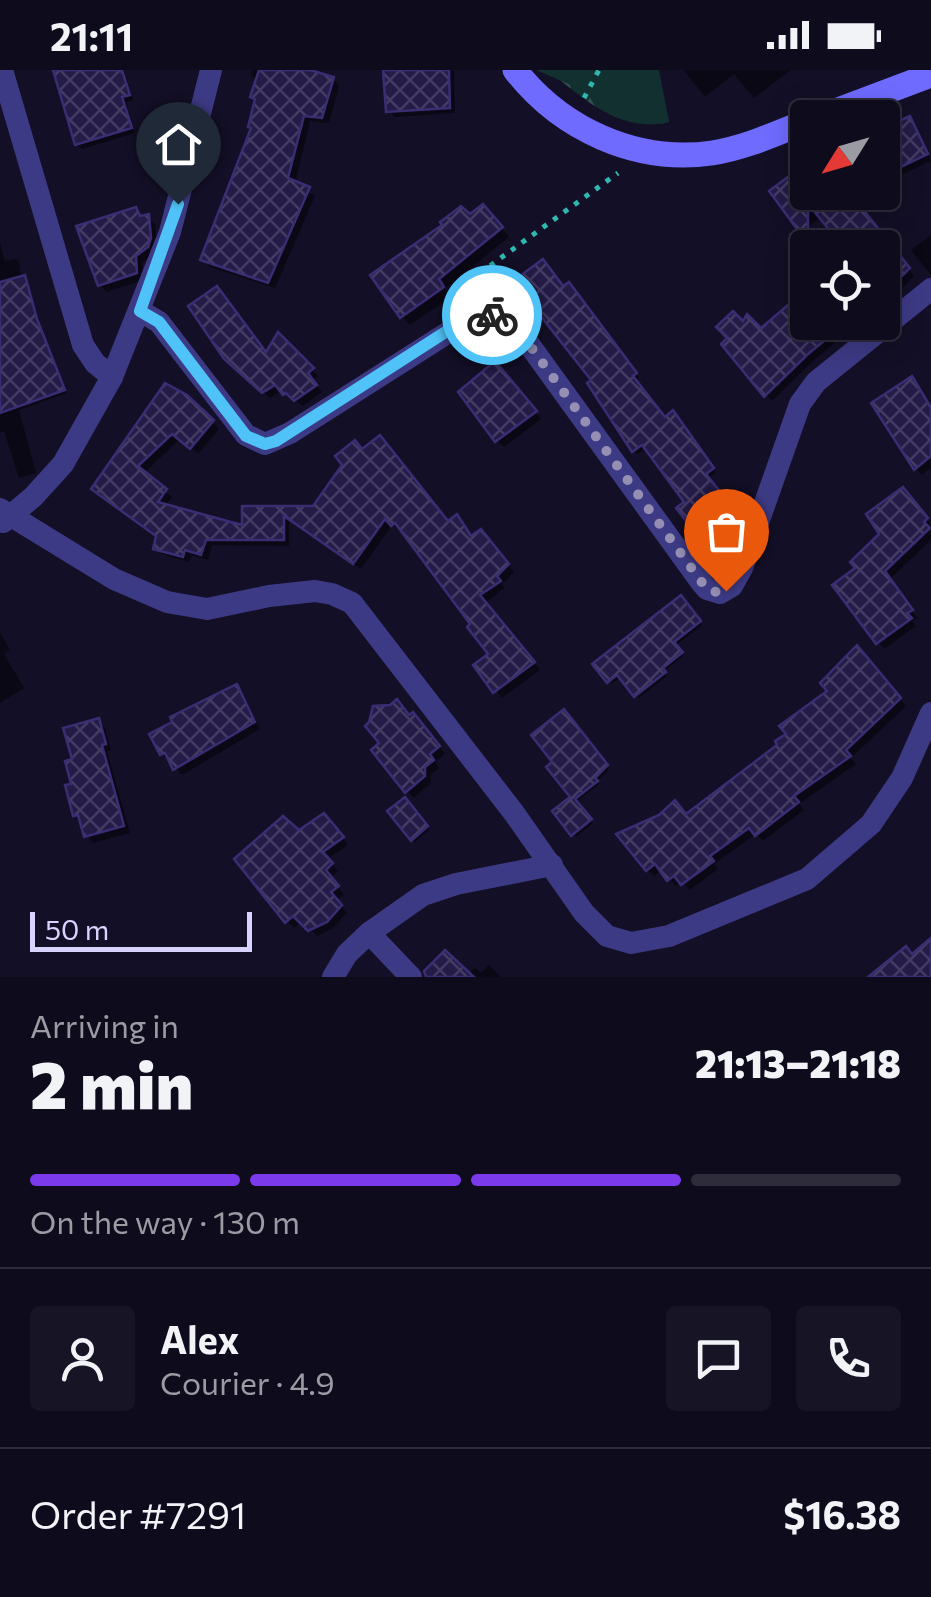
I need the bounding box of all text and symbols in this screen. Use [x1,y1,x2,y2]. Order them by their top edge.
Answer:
text: 21:11 [50,12,133,59]
north arrow [790,100,900,210]
map controls [790,100,900,340]
pin [136,102,221,205]
icon: home [151,117,206,172]
button: locate [790,230,900,340]
courier [442,265,542,365]
icon: bike [465,288,520,343]
pin [684,489,769,592]
icon: bag [699,504,754,559]
scale bar [30,907,252,951]
text: 50 m [45,912,109,946]
text: Arriving in [30,1005,179,1045]
text: 21:13–21:18 [695,1039,901,1086]
text: 2 min [30,1043,193,1122]
text: On the way · 130 m [30,1201,300,1241]
button: person [30,1306,135,1411]
button: chat [666,1306,771,1411]
button: phone [796,1306,901,1411]
text: Alex [160,1315,239,1362]
text: Courier · 4.9 [160,1362,335,1402]
text: Order #7291 [30,1490,246,1537]
text: $16.38 [783,1490,901,1537]

